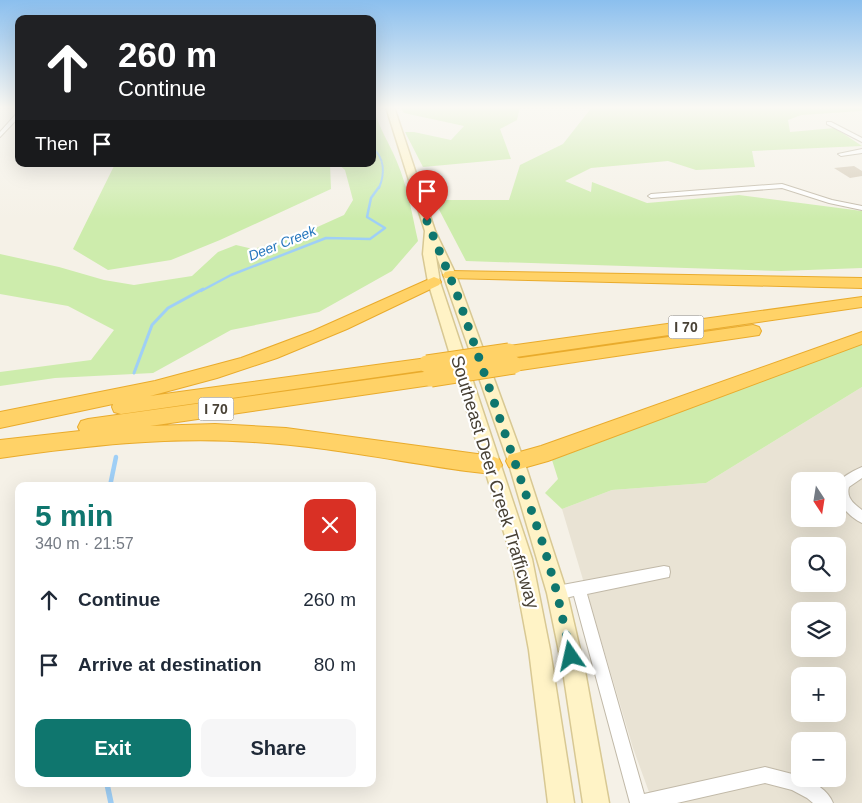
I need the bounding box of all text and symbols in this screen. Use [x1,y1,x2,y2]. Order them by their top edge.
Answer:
icon: ahead [35,35,100,100]
text: 260 m [118,35,217,74]
text: Continue [118,76,206,101]
icon: arrive [88,130,116,158]
text: Then [35,133,78,154]
pin [406,170,448,221]
icon: arrive [413,177,441,205]
water label: Deer Creek [246,222,319,264]
road number: I 70 [668,316,704,338]
street label: Southeast Deer Creek Trafficway [447,353,543,611]
road number: I 70 [198,398,234,420]
north arrow [791,472,846,528]
map controls [791,472,846,787]
text: 5 min [35,499,113,532]
button: close [304,499,356,551]
text: 340 m · 21:57 [35,535,134,552]
button: search [791,537,846,592]
icon: ahead [35,586,63,614]
text: Continue [78,589,160,610]
text: 260 m [303,589,356,610]
button: layers [791,602,846,657]
position arrow [544,629,596,681]
icon: arrive [35,651,63,679]
text: Arrive at destination [78,654,262,675]
text: 80 m [314,654,356,675]
button: + [791,667,846,722]
button: Exit [35,719,191,777]
button: Share [201,719,356,777]
button: − [791,732,846,787]

